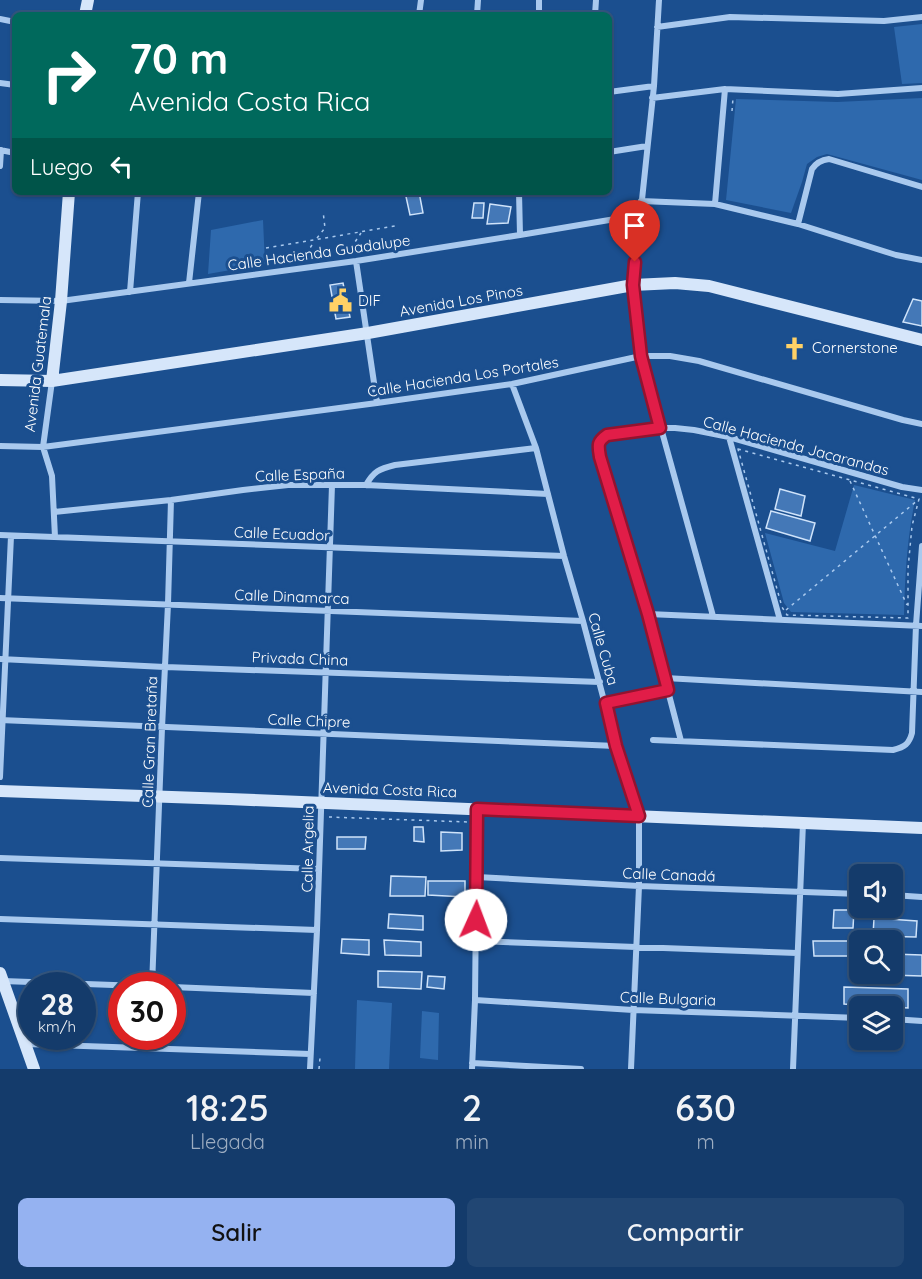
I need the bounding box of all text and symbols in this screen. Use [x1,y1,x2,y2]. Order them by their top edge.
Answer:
text: 70 m [129,32,228,85]
icon: right [30,36,108,114]
text: Avenida Costa Rica [129,84,370,118]
icon: left [105,150,138,183]
text: Luego [30,153,93,181]
pin [609,200,660,262]
icon: arrive [618,209,651,242]
street label: Calle Hacienda Guadalupe [226,230,411,275]
street label: Avenida Los Pinos [398,280,524,321]
public building icon: DIF [327,288,353,314]
place label: DIF [358,291,381,310]
street label: Avenida Guatemala [20,295,55,433]
church icon: Cornerstone [781,335,807,361]
place label: Cornerstone [812,338,898,357]
street label: Calle Hacienda Los Portales [366,352,560,401]
street label: Calle Hacienda Jacarandas [701,412,891,479]
street label: Calle España [255,463,345,486]
street label: Calle Ecuador [234,522,331,545]
street label: Calle Dinamarca [234,585,350,608]
street label: Calle Cuba [584,610,623,687]
street label: Privada China [251,647,349,670]
street label: Calle Gran Bretaña [138,676,161,808]
street label: Calle Chipre [267,710,351,731]
street label: Avenida Costa Rica [323,778,457,801]
street label: Calle Argelia [297,805,318,893]
street label: Calle Canadá [622,863,716,886]
map controls [849,864,903,1050]
button: sound [849,864,903,918]
position arrow [444,888,508,952]
button: search [849,930,903,984]
speed limit sign: 30 [108,972,186,1050]
text: 28 [40,985,74,1023]
street label: Calle Bulgaria [620,987,716,1010]
button: layers [849,996,903,1050]
text: km/h [38,1017,76,1036]
text: 18:25 [186,1085,269,1130]
text: 2 [462,1085,482,1130]
text: 630 [675,1085,736,1130]
text: Llegada [190,1129,265,1154]
text: min [455,1129,489,1154]
text: m [696,1129,715,1154]
button: Salir [18,1198,455,1267]
button: Compartir [467,1198,904,1267]

